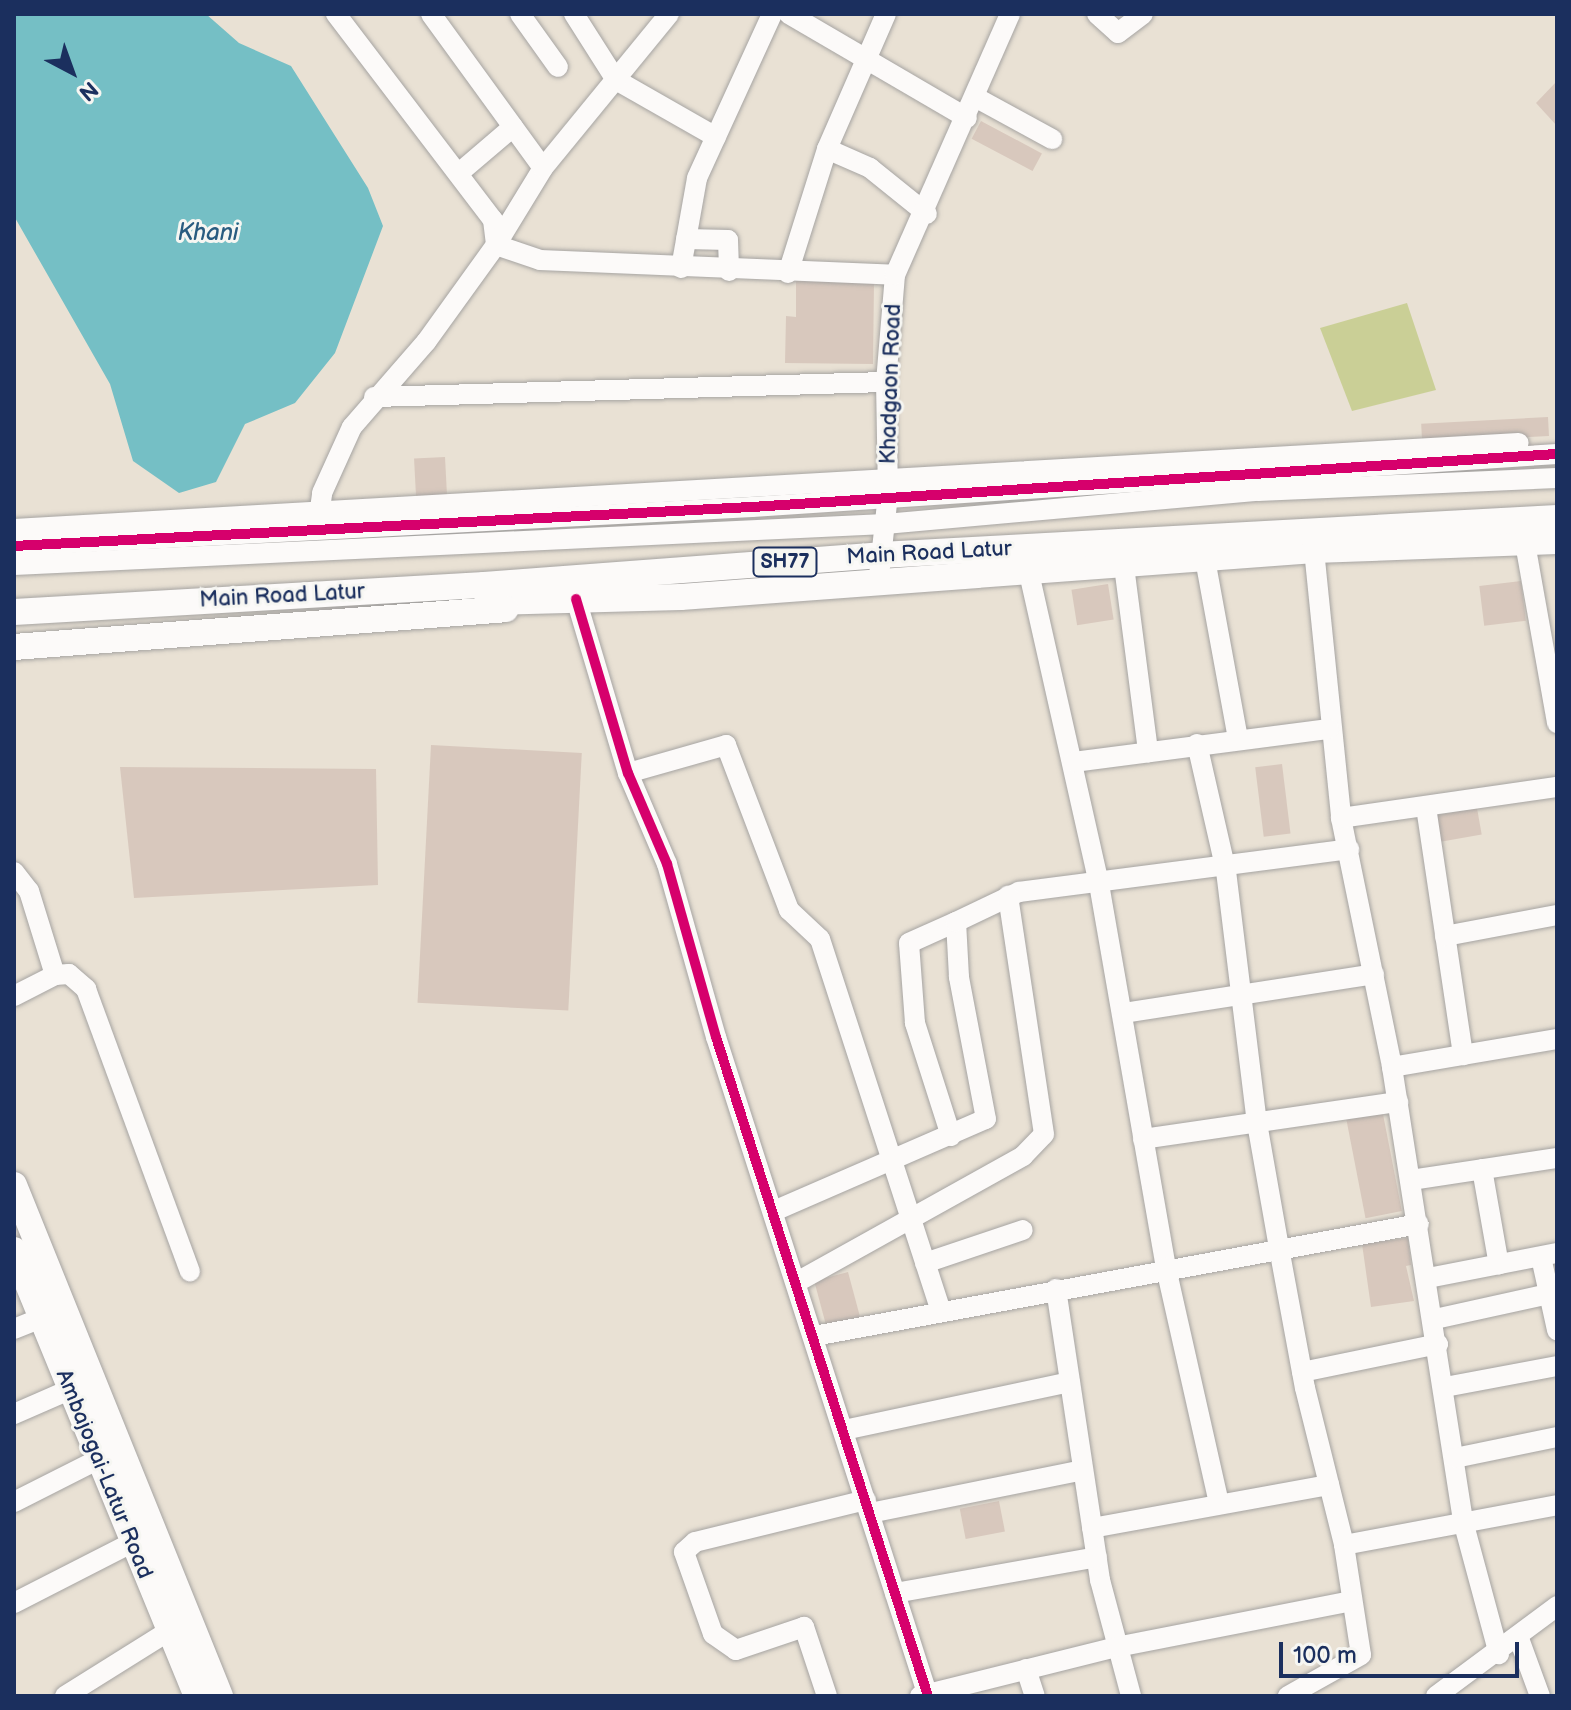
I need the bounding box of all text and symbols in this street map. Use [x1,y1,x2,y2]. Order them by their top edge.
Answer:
north arrow [32,32,112,112]
text: N [73,75,103,106]
water label: Khani [178,219,238,247]
street label: Khadgaon Road [875,303,907,465]
street label: Main Road Latur [846,535,1012,571]
road number: SH77 [751,546,819,578]
street label: Main Road Latur [199,578,365,614]
street label: Ambajogai-Latur Road [50,1366,158,1582]
scale bar [1283,1626,1523,1676]
text: 100 m [1293,1641,1357,1670]

